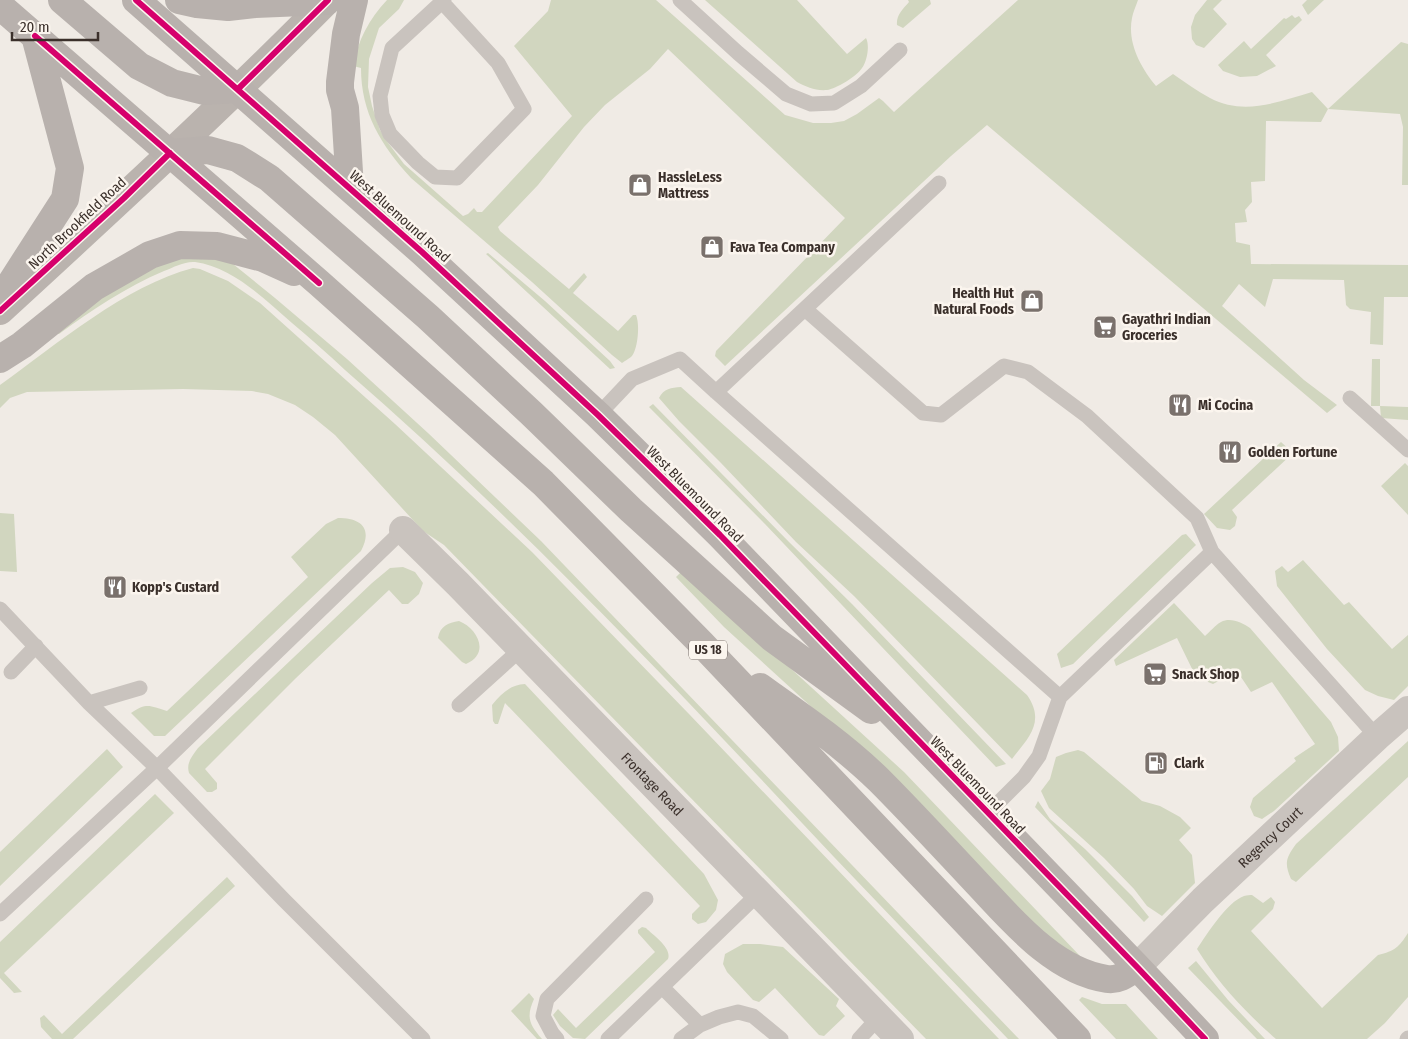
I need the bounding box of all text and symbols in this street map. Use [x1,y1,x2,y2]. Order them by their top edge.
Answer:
scale bar [12,10,99,42]
text: 20 m [20,18,50,36]
street label: West Bluemound Road [346,167,453,266]
place label: HassleLess Mattress [658,169,722,202]
shop icon: HassleLess Mattress [627,172,653,198]
street label: North Brookfield Road [25,174,130,273]
shop icon: Fava Tea Company [699,234,725,260]
place label: Fava Tea Company [730,239,835,256]
place label: Health Hut Natural Foods [934,285,1015,318]
shop icon: Health Hut Natural Foods [1019,288,1045,314]
place label: Gayathri Indian Groceries [1122,311,1211,344]
supermarket icon: Gayathri Indian Groceries [1092,314,1118,340]
restaurant icon: Mi Cocina [1167,392,1193,418]
place label: Mi Cocina [1198,397,1253,414]
restaurant icon: Golden Fortune [1217,439,1243,465]
street label: West Bluemound Road [643,443,746,546]
place label: Golden Fortune [1248,444,1337,461]
restaurant icon: Kopp's Custard [102,574,128,600]
place label: Kopp's Custard [132,579,219,596]
road number: US 18 [689,640,727,660]
supermarket icon: Snack Shop [1142,661,1168,687]
place label: Snack Shop [1172,666,1240,683]
street label: West Bluemound Road [927,733,1029,838]
street label: Frontage Road [617,749,687,820]
fuel station icon: Clark [1143,750,1169,776]
place label: Clark [1174,755,1205,772]
street label: Regency Court [1235,803,1306,872]

